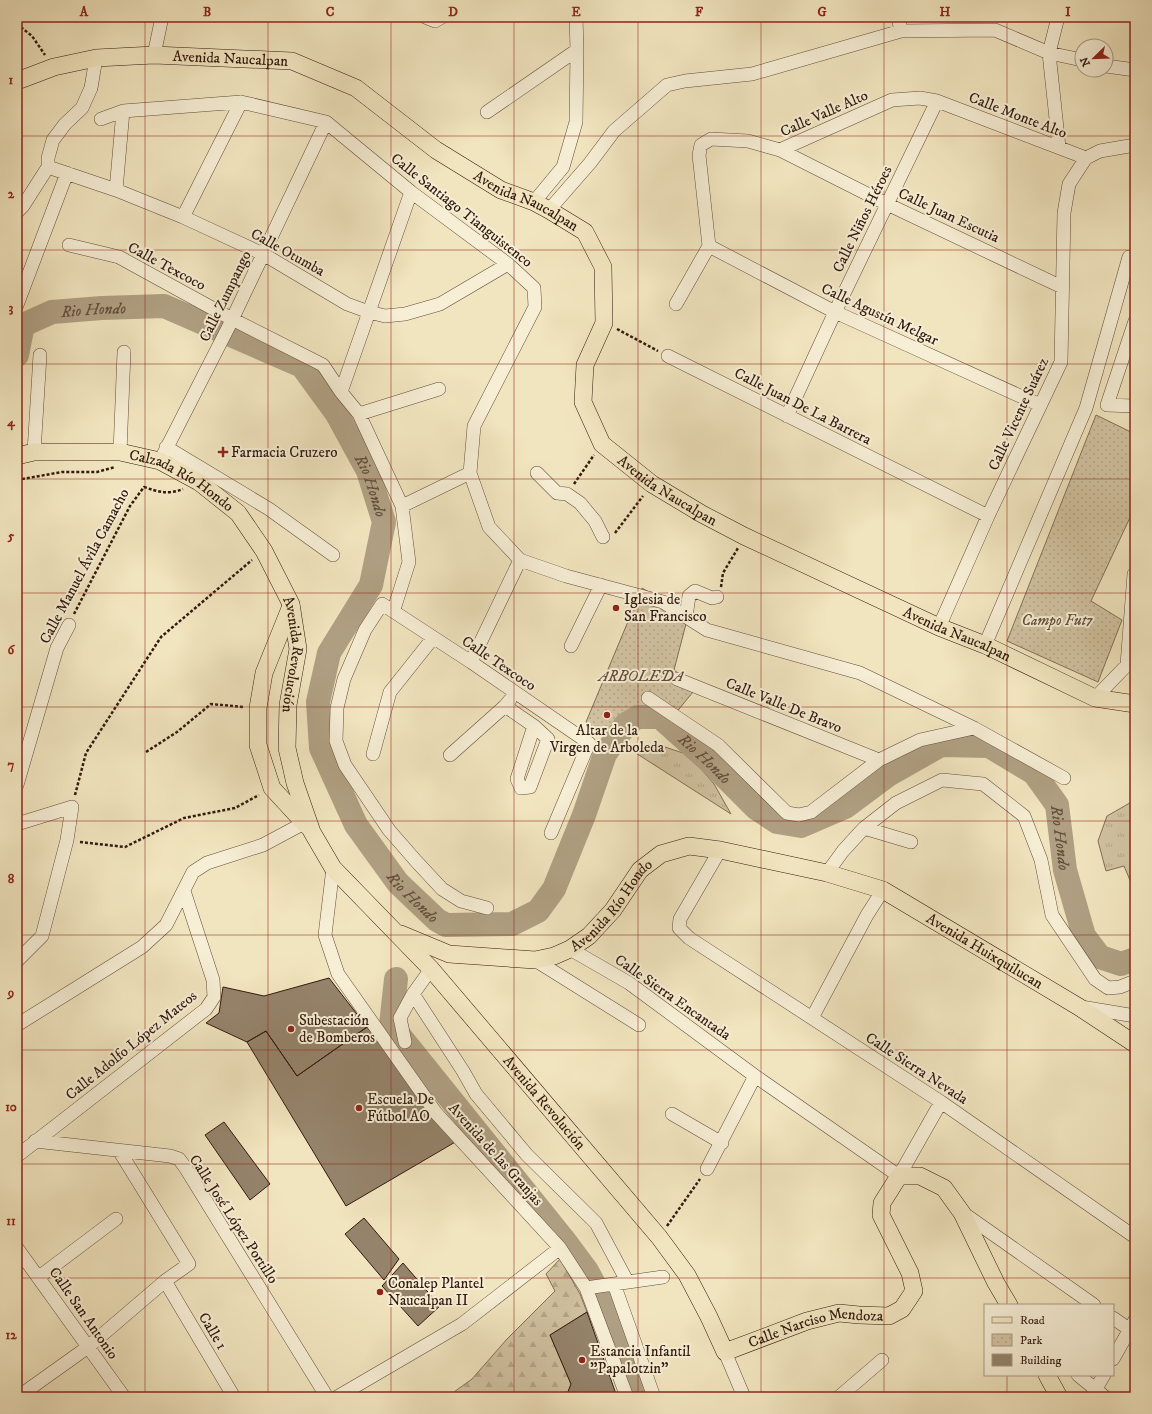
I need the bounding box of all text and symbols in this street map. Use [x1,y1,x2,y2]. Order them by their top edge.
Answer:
text: A [79,4,89,20]
text: B [203,4,211,20]
text: C [326,4,335,20]
text: D [448,4,458,20]
text: E [571,4,581,20]
text: F [695,4,704,20]
text: G [817,4,827,20]
text: H [940,4,951,20]
text: I [1065,4,1071,20]
north arrow [1074,38,1114,78]
street label: Avenida Naucalpan [172,47,289,71]
text: N [1078,55,1094,68]
text: 1 [9,72,14,88]
street label: Calle Valle Alto [777,86,871,141]
street label: Calle Monte Alto [966,88,1070,143]
street label: Calle Santiago Tianguistenco [387,149,536,272]
street label: Calle Niños Héroes [828,163,897,276]
street label: Avenida Naucalpan [470,166,582,236]
street label: Calle Juan Escutia [895,184,1003,247]
text: 2 [8,186,15,202]
street label: Calle Otumba [247,224,329,281]
street label: Calle Texcoco [125,238,209,295]
street label: Calle Zumpango [195,247,256,345]
street label: Calle Agustín Melgar [818,279,942,350]
water label: Rio Hondo [59,298,126,322]
text: 3 [9,300,14,316]
street label: Calle Vicente Suárez [984,354,1053,474]
street label: Calle Juan De La Barrera [731,364,875,450]
text: 4 [6,414,15,431]
place label: Farmacia Cruzero [231,443,338,462]
street label: Calzada Río Hondo [127,445,237,516]
marker: Farmacia Cruzero [218,447,228,457]
water label: Rio Hondo [349,450,391,519]
street label: Avenida Naucalpan [613,451,720,530]
street label: Calle Manuel Ávila Camacho [35,485,133,647]
text: 5 [7,528,15,544]
place label: Iglesia de San Francisco [624,590,707,626]
street label: Avenida Revolución [278,593,307,713]
marker: Iglesia de San Francisco [611,603,621,613]
street label: Avenida Naucalpan [900,603,1014,666]
park label: Campo Fut7 [1022,611,1093,630]
street label: Calle Texcoco [458,632,540,695]
text: 6 [8,642,16,658]
park label: ARBOLEDA [596,667,684,686]
street label: Calle Valle De Bravo [723,673,845,737]
marker: Altar de la Virgen de Arboleda [602,710,612,720]
place label: Altar de la Virgen de Arboleda [549,721,665,757]
water label: Rio Hondo [673,729,735,789]
text: 7 [8,757,15,773]
water label: Rio Hondo [1046,803,1074,872]
street label: Avenida Río Hondo [567,855,656,956]
water label: Rio Hondo [381,867,443,928]
text: 8 [8,871,15,887]
street label: Avenida Huixquilucan [923,909,1046,993]
street label: Calle Sierra Encantada [611,950,735,1045]
text: 9 [7,985,14,1001]
street label: Calle Adolfo López Mateos [62,986,201,1104]
place label: Subestación de Bomberos [299,1011,375,1047]
marker: Subestación de Bomberos [286,1024,296,1034]
street label: Calle Sierra Nevada [862,1028,972,1109]
street label: Avenida Revolución [499,1052,590,1154]
place label: Escuela De Fútbol AO [367,1090,434,1126]
text: 10 [5,1099,17,1115]
street label: Avenida de las Granjas [444,1099,547,1210]
marker: Escuela De Fútbol AO [354,1103,364,1113]
street label: Calle José López Portillo [185,1151,282,1287]
text: 11 [6,1213,16,1229]
street label: Calle San Antonio [45,1263,122,1363]
place label: Conalep Plantel Naucalpan II [388,1274,484,1310]
marker: Conalep Plantel Naucalpan II [375,1287,385,1297]
street label: Calle Narciso Mendoza [746,1303,884,1352]
legend [984,1304,1114,1376]
street label: Calle 1 [194,1309,231,1353]
text: Road [1020,1313,1045,1328]
text: 12 [5,1327,17,1343]
text: Park [1020,1333,1042,1348]
place label: Estancia Infantil "Papalotzin" [590,1342,691,1378]
text: Building [1020,1353,1061,1368]
marker: Estancia Infantil "Papalotzin" [577,1355,587,1365]

